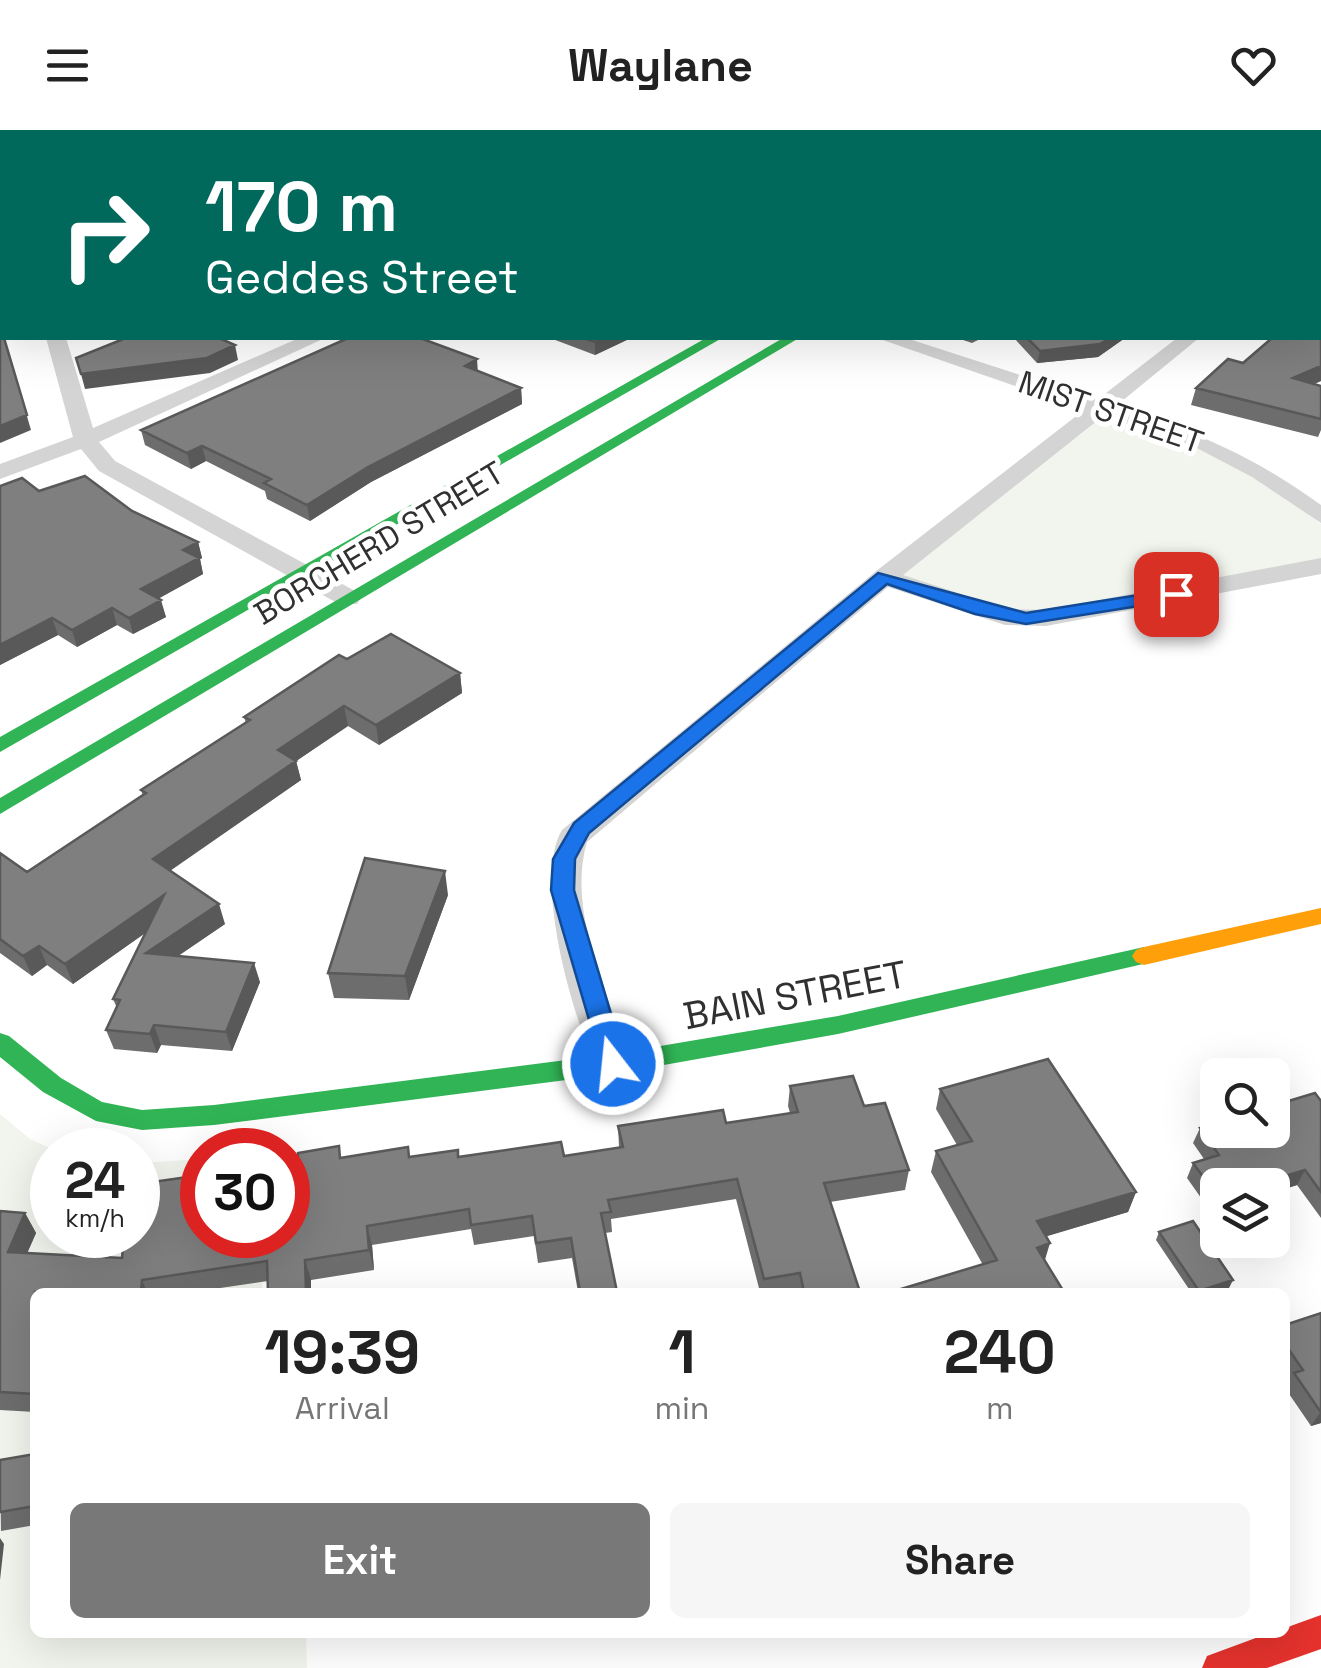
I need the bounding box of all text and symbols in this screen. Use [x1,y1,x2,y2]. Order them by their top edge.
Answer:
text: Waylane [568,37,753,94]
icon: menu [40,38,95,93]
icon: heart [1226,38,1281,93]
text: 170 m [205,162,398,251]
icon: right [40,170,170,300]
text: Geddes Street [205,249,519,306]
street label: MIST STREET [1013,362,1209,462]
street label: BORCHERD STREET [247,453,511,633]
pin [1134,552,1219,637]
icon: arrive [1149,567,1204,622]
street label: BAIN STREET [679,950,911,1040]
position arrow [561,1012,665,1116]
map controls [1200,1058,1290,1258]
button: search [1200,1058,1290,1148]
speed limit sign: 30 [180,1128,310,1258]
text: 24 [65,1149,125,1213]
button: layers [1200,1168,1290,1258]
text: km/h [65,1202,125,1234]
text: 19:39 [264,1314,420,1391]
text: 1 [668,1314,696,1391]
text: 240 [944,1314,1056,1391]
text: Arrival [295,1388,390,1428]
text: min [654,1388,709,1428]
text: m [986,1388,1013,1428]
button: Exit [70,1503,650,1618]
button: Share [670,1503,1250,1618]

